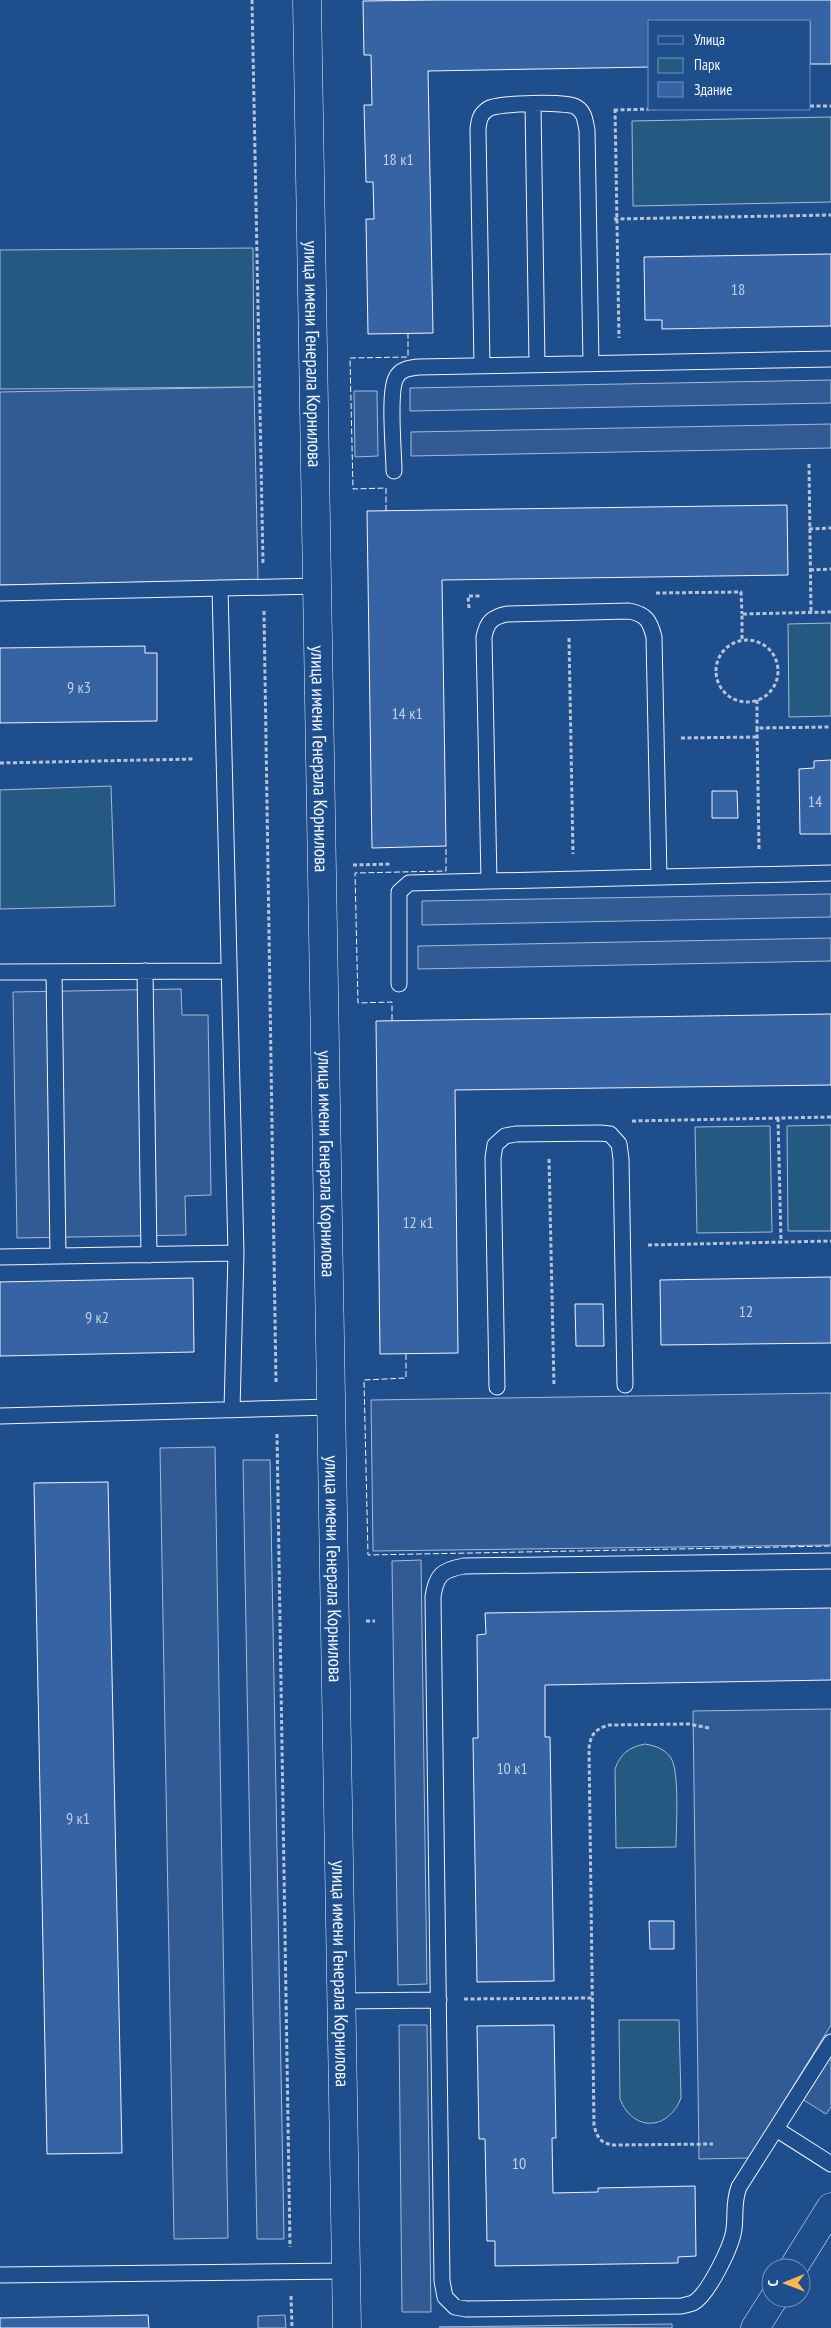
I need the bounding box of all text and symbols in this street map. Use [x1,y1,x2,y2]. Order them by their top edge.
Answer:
legend [648,20,811,110]
text: Улица [694,30,725,49]
text: Парк [694,55,720,74]
text: Здание [694,80,732,99]
house number: 18 к1 [382,149,414,169]
street label: улица имени Генерала Корнилова [299,240,327,468]
house number: 18 [731,279,745,299]
street label: улица имени Генерала Корнилова [306,645,334,873]
house number: 9 к3 [67,677,91,697]
house number: 14 к1 [391,703,423,723]
house number: 14 [808,791,822,811]
street label: улица имени Генерала Корнилова [313,1050,341,1277]
house number: 12 к1 [402,1212,434,1232]
house number: 12 [739,1301,753,1321]
house number: 9 к2 [85,1307,109,1327]
street label: улица имени Генерала Корнилова [320,1455,348,1682]
house number: 10 к1 [496,1758,528,1778]
house number: 9 к1 [66,1808,90,1828]
street label: улица имени Генерала Корнилова [327,1860,355,2087]
house number: 10 [512,2153,526,2173]
north arrow [761,2258,811,2308]
text: С [764,2279,782,2287]

